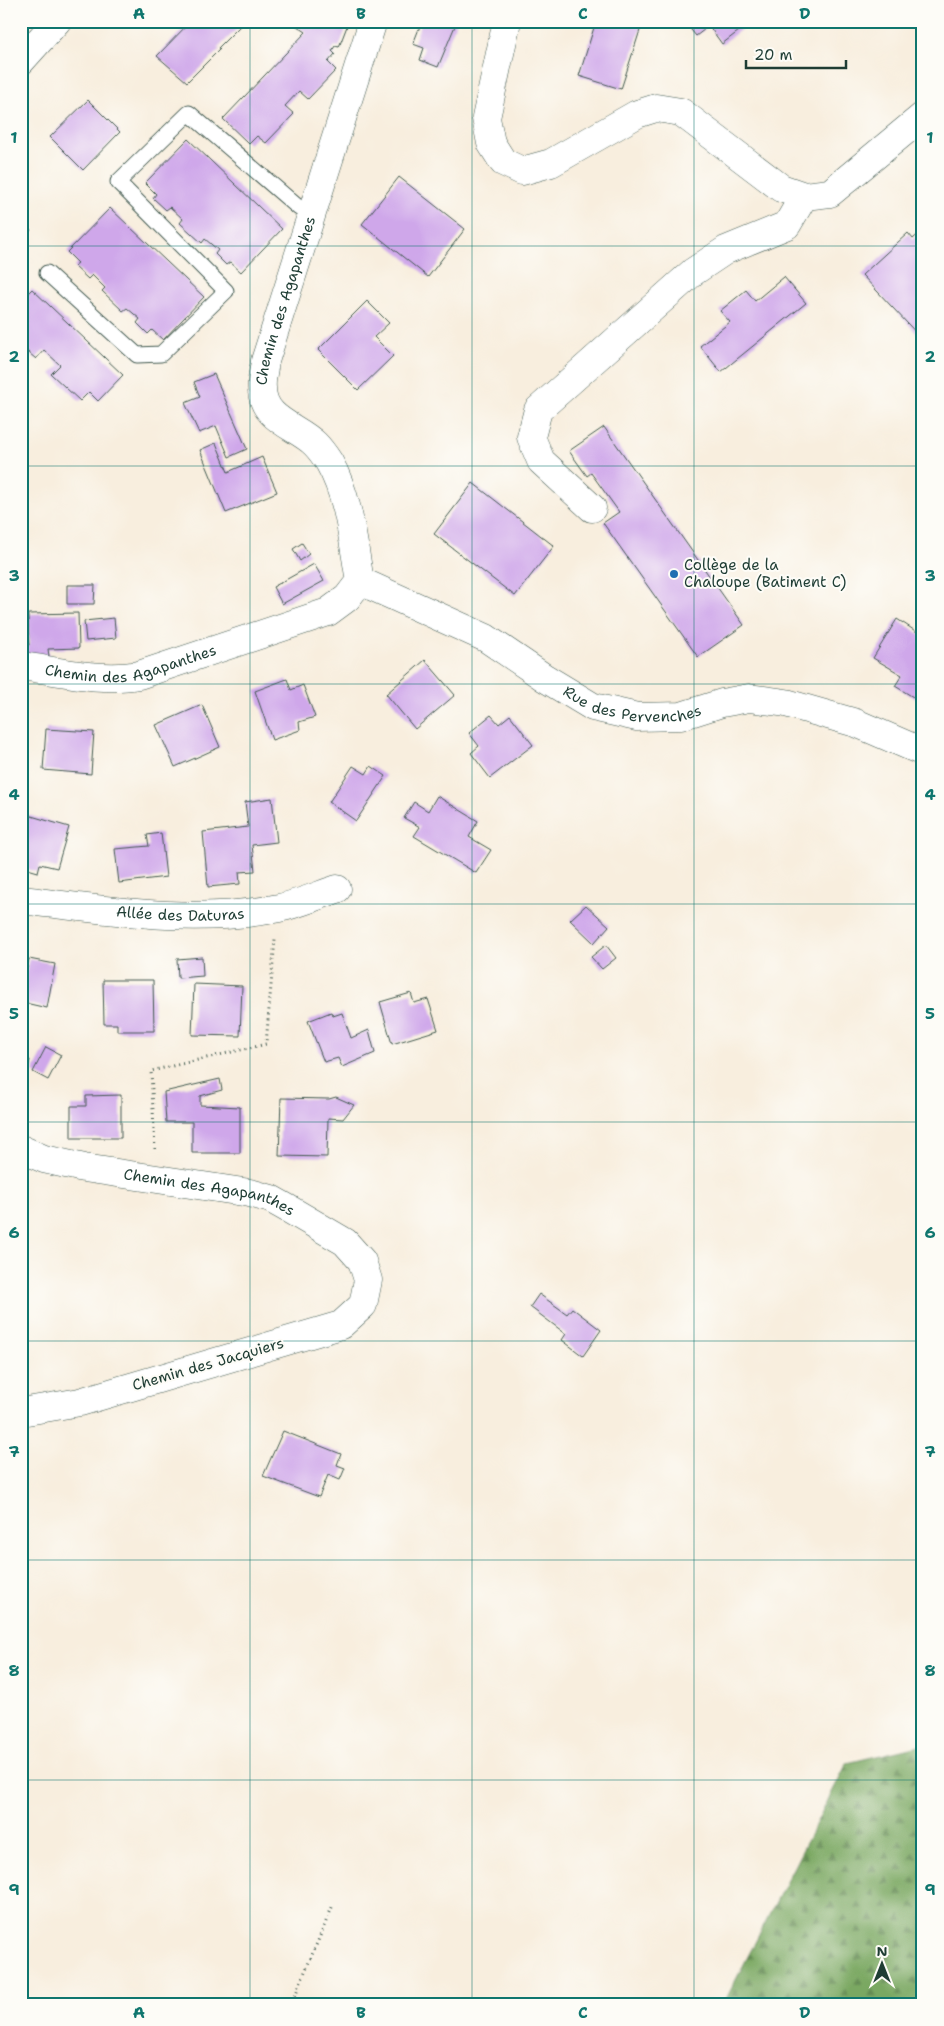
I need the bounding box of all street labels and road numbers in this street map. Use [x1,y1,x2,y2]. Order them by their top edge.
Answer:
street label: Chemin des Agapanthes [252,214,320,386]
street label: Chemin des Agapanthes [43,640,219,687]
street label: Rue des Pervenches [559,681,704,727]
street label: Allée des Daturas [115,901,245,926]
street label: Chemin des Agapanthes [122,1164,299,1220]
street label: Chemin des Jacquiers [130,1333,286,1395]

